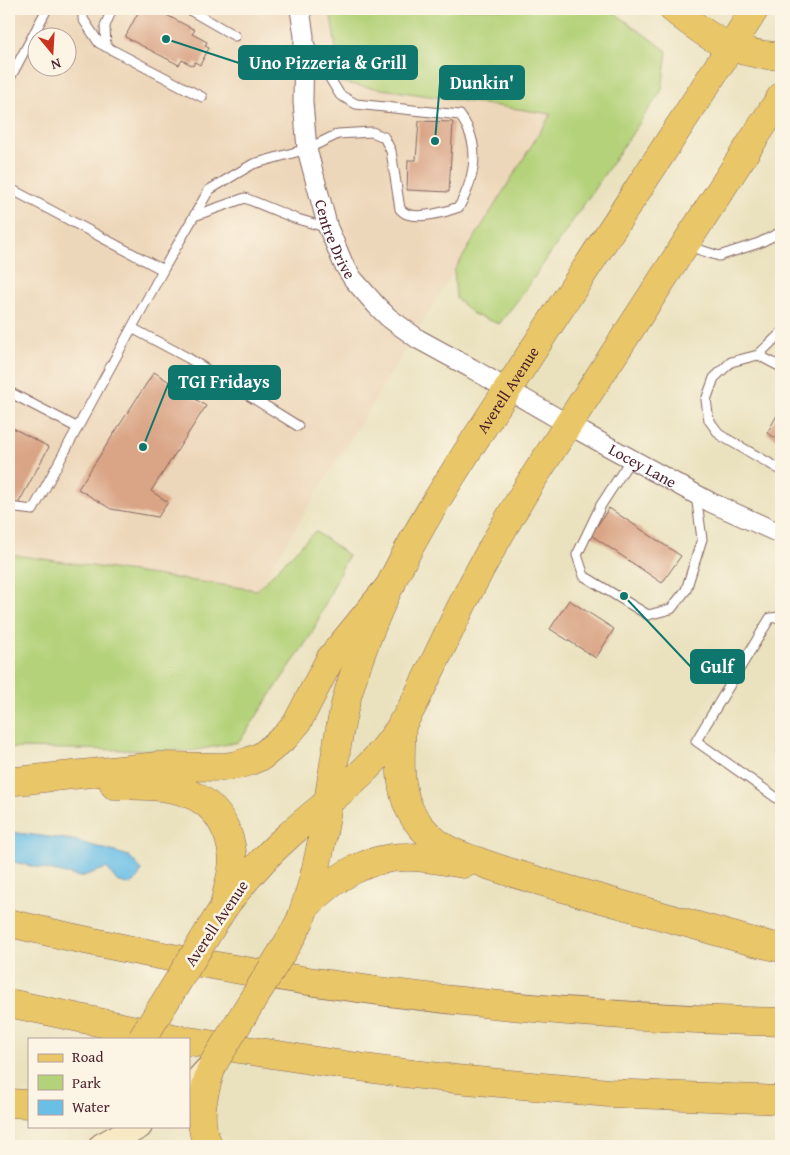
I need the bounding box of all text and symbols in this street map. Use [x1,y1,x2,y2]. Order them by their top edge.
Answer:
north arrow [28,28,78,78]
callout: Uno Pizzeria & Grill [239,46,417,79]
text: Uno Pizzeria & Grill [249,49,407,76]
text: N [48,53,64,76]
callout: Dunkin' [440,66,524,99]
text: Dunkin' [450,69,514,96]
street label: Centre Drive [309,197,362,284]
street label: Averell Avenue [470,341,545,438]
callout: TGI Fridays [169,366,280,399]
text: TGI Fridays [178,368,270,395]
street label: Locey Lane [605,437,681,494]
callout: Gulf [691,650,744,683]
text: Gulf [700,653,736,680]
street label: Averell Avenue [178,875,254,971]
legend [28,1038,190,1128]
text: Road [72,1046,103,1067]
text: Park [72,1072,101,1093]
text: Water [72,1096,110,1117]

